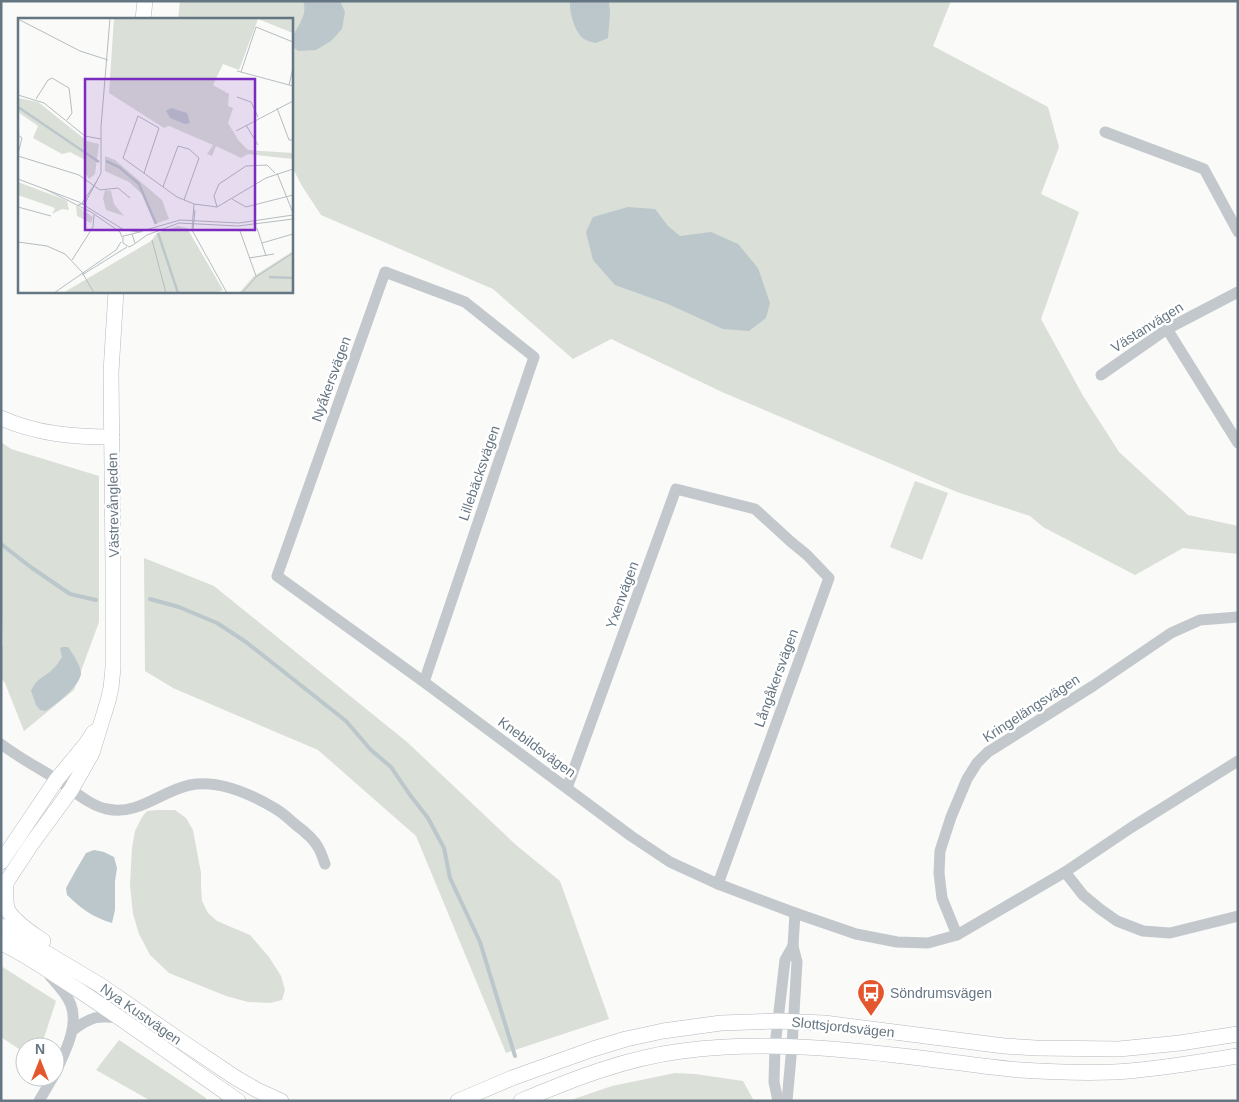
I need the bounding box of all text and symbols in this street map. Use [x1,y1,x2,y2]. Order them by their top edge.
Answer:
inset map [18,18,292,292]
street label: Västanvägen [1108,299,1186,355]
street label: Nyåkersvägen [308,334,354,424]
street label: Lillebäcksvägen [455,423,503,523]
street label: Västrevångleden [104,452,122,558]
street label: Yxenvägen [603,559,641,631]
street label: Långåkersvägen [751,627,801,729]
street label: Kringelängsvägen [980,671,1082,745]
street label: Knebildsvägen [495,714,579,780]
bus stop icon: Söndrumsvägen [856,978,886,1017]
street label: Nya Kustvägen [98,980,184,1048]
place label: Söndrumsvägen [890,985,992,1001]
street label: Slottsjordsvägen [791,1014,895,1040]
north arrow [15,1037,65,1087]
text: N [35,1041,45,1057]

